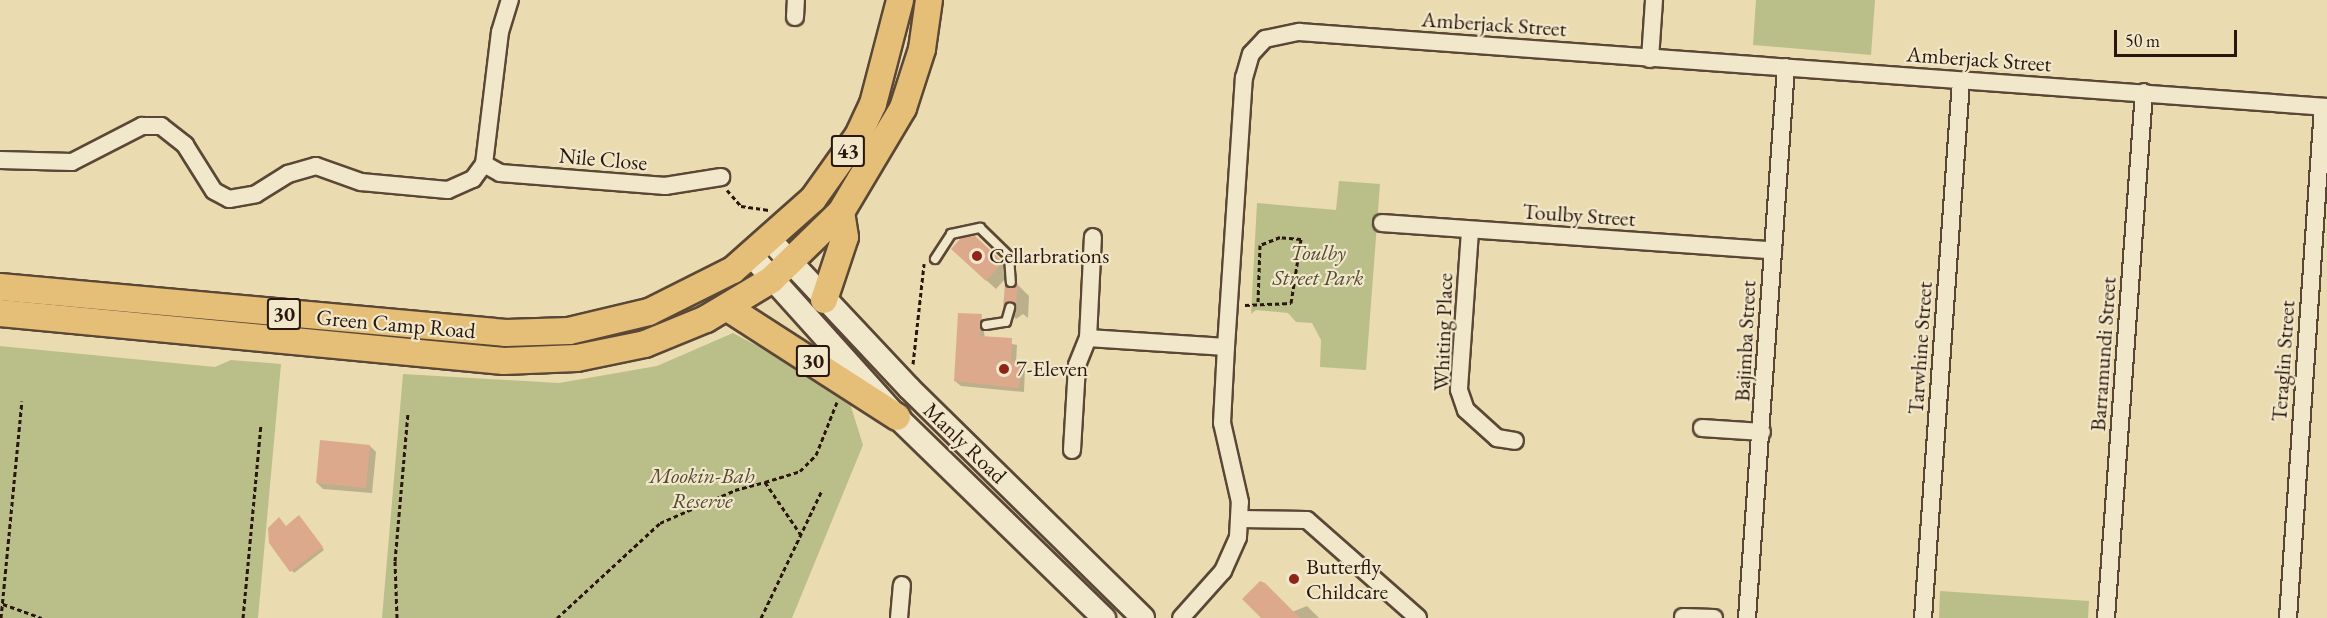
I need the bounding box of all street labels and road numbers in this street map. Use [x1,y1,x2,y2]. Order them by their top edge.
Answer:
street label: Amberjack Street [1421,6,1567,42]
street label: Amberjack Street [1906,41,2052,77]
road number: 43 [830,133,866,169]
street label: Nile Close [558,142,648,176]
street label: Toulby Street [1522,198,1636,232]
street label: Whiting Place [1428,273,1458,391]
street label: Barramundi Street [2084,276,2122,432]
street label: Bajimba Street [1729,280,1761,402]
street label: Tarwhine Street [1902,281,1938,415]
road number: 30 [266,296,302,332]
street label: Teraglin Street [2266,299,2300,423]
street label: Green Camp Road [315,304,477,344]
road number: 30 [795,343,831,379]
street label: Manly Road [918,397,1012,489]

